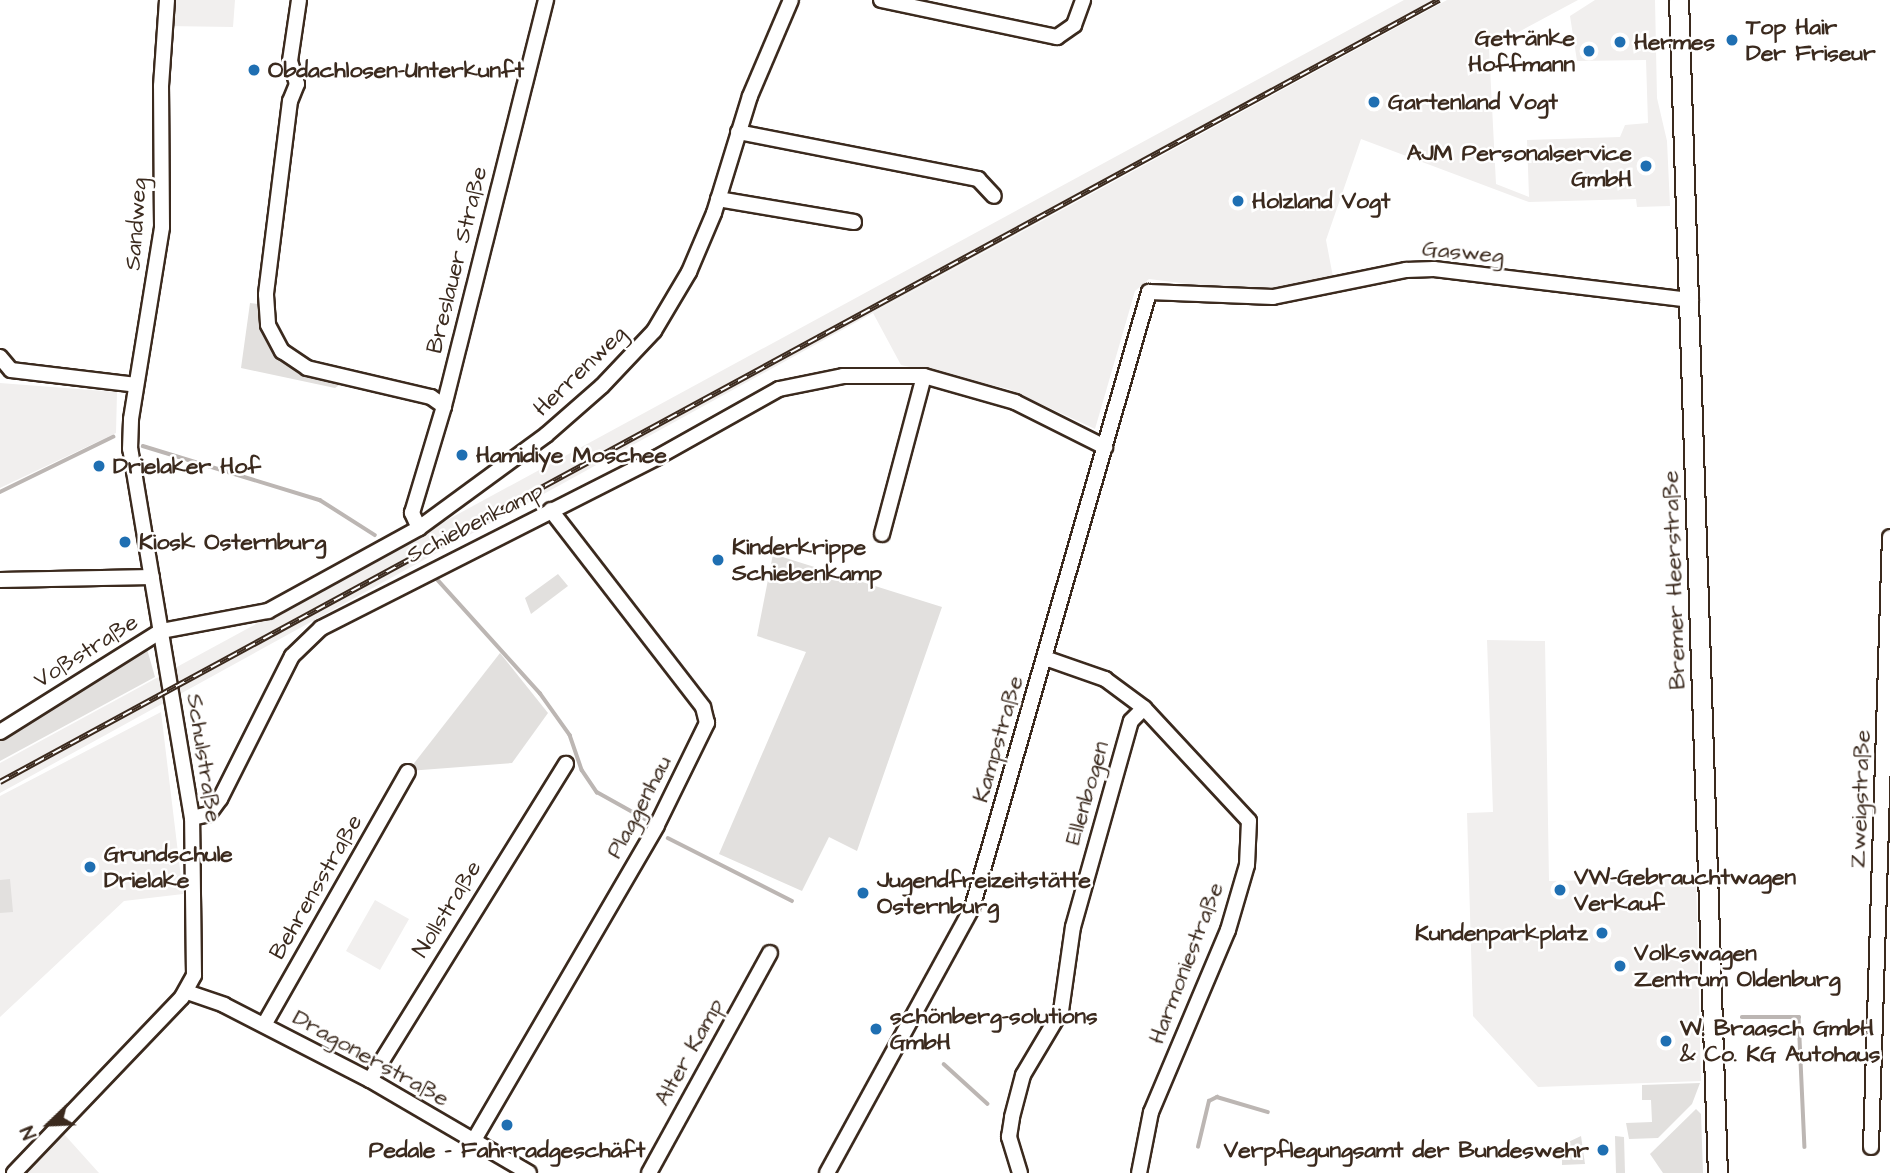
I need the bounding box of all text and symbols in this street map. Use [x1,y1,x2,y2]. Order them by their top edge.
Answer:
place label: Top Hair Der Friseur [1746,13,1876,67]
place label: Getränke Hoffmann [1468,24,1575,78]
place label: Hermes [1634,28,1715,56]
marker: Top Hair Der Friseur [1724,32,1740,48]
marker: Hermes [1612,34,1628,50]
marker: Getränke Hoffmann [1581,43,1597,59]
place label: Obdachlosen-Unterkunft [268,56,524,84]
marker: Obdachlosen-Unterkunft [246,62,262,78]
place label: Gartenland Vogt [1388,88,1558,116]
marker: Gartenland Vogt [1366,94,1382,110]
place label: AJM Personalservice GmbH [1407,139,1632,193]
marker: AJM Personalservice GmbH [1638,158,1654,174]
street label: Breslauer Straße [420,164,494,356]
street label: Sandweg [119,177,153,271]
place label: Holzland Vogt [1252,187,1390,215]
marker: Holzland Vogt [1230,193,1246,209]
street label: Gasweg [1421,235,1505,269]
street label: Herrenweg [528,320,632,422]
place label: Hamidiye Moschee [476,441,667,469]
marker: Hamidiye Moschee [454,447,470,463]
place label: Drielaker Hof [113,452,261,480]
marker: Drielaker Hof [91,458,107,474]
street label: Bremer Heerstraße [1656,470,1692,690]
street label: Schiebenkamp [402,477,548,569]
place label: Kiosk Osternburg [139,528,326,556]
place label: Kinderkrippe Schiebenkamp [732,533,882,587]
marker: Kiosk Osternburg [117,534,133,550]
marker: Kinderkrippe Schiebenkamp [710,552,726,568]
street label: Voßstraße [29,608,143,694]
street label: Kampstraße [967,673,1029,805]
street label: Schulstraße [180,692,228,824]
street label: Zweigstraße [1844,729,1876,869]
street label: Ellenbogen [1059,738,1115,848]
street label: Plaggenhau [600,751,678,863]
street label: Behrensstraße [263,810,369,964]
place label: Grundschule Drielake [104,840,233,894]
street label: Nollstraße [407,856,487,962]
marker: Grundschule Drielake [82,859,98,875]
place label: VW-Gebrauchtwagen Verkauf [1574,863,1796,917]
place label: Jugendfreizeitstätte Osternburg [877,866,1091,920]
street label: Harmoniestraße [1143,878,1229,1048]
marker: VW-Gebrauchtwagen Verkauf [1552,882,1568,898]
marker: Jugendfreizeitstätte Osternburg [855,885,871,901]
place label: Kundenparkplatz [1415,919,1588,947]
marker: Kundenparkplatz [1594,925,1610,941]
place label: Volkswagen Zentrum Oldenburg [1634,939,1841,993]
marker: Volkswagen Zentrum Oldenburg [1612,958,1628,974]
street label: Alter Kamp [648,994,730,1110]
place label: schönberg-solutions GmbH [890,1002,1098,1056]
street label: Dragonerstraße [288,1004,454,1112]
place label: W. Braasch GmbH & Co. KG Autohaus [1680,1014,1880,1068]
marker: schönberg-solutions GmbH [868,1021,884,1037]
marker: W. Braasch GmbH & Co. KG Autohaus [1658,1033,1674,1049]
north arrow [14,1089,84,1159]
marker: Pedale – Fahrradgeschäft [499,1117,515,1133]
text: N [14,1122,44,1143]
place label: Pedale – Fahrradgeschäft [369,1136,645,1164]
place label: Verpflegungsamt der Bundeswehr [1224,1136,1589,1164]
marker: Verpflegungsamt der Bundeswehr [1595,1142,1611,1158]

